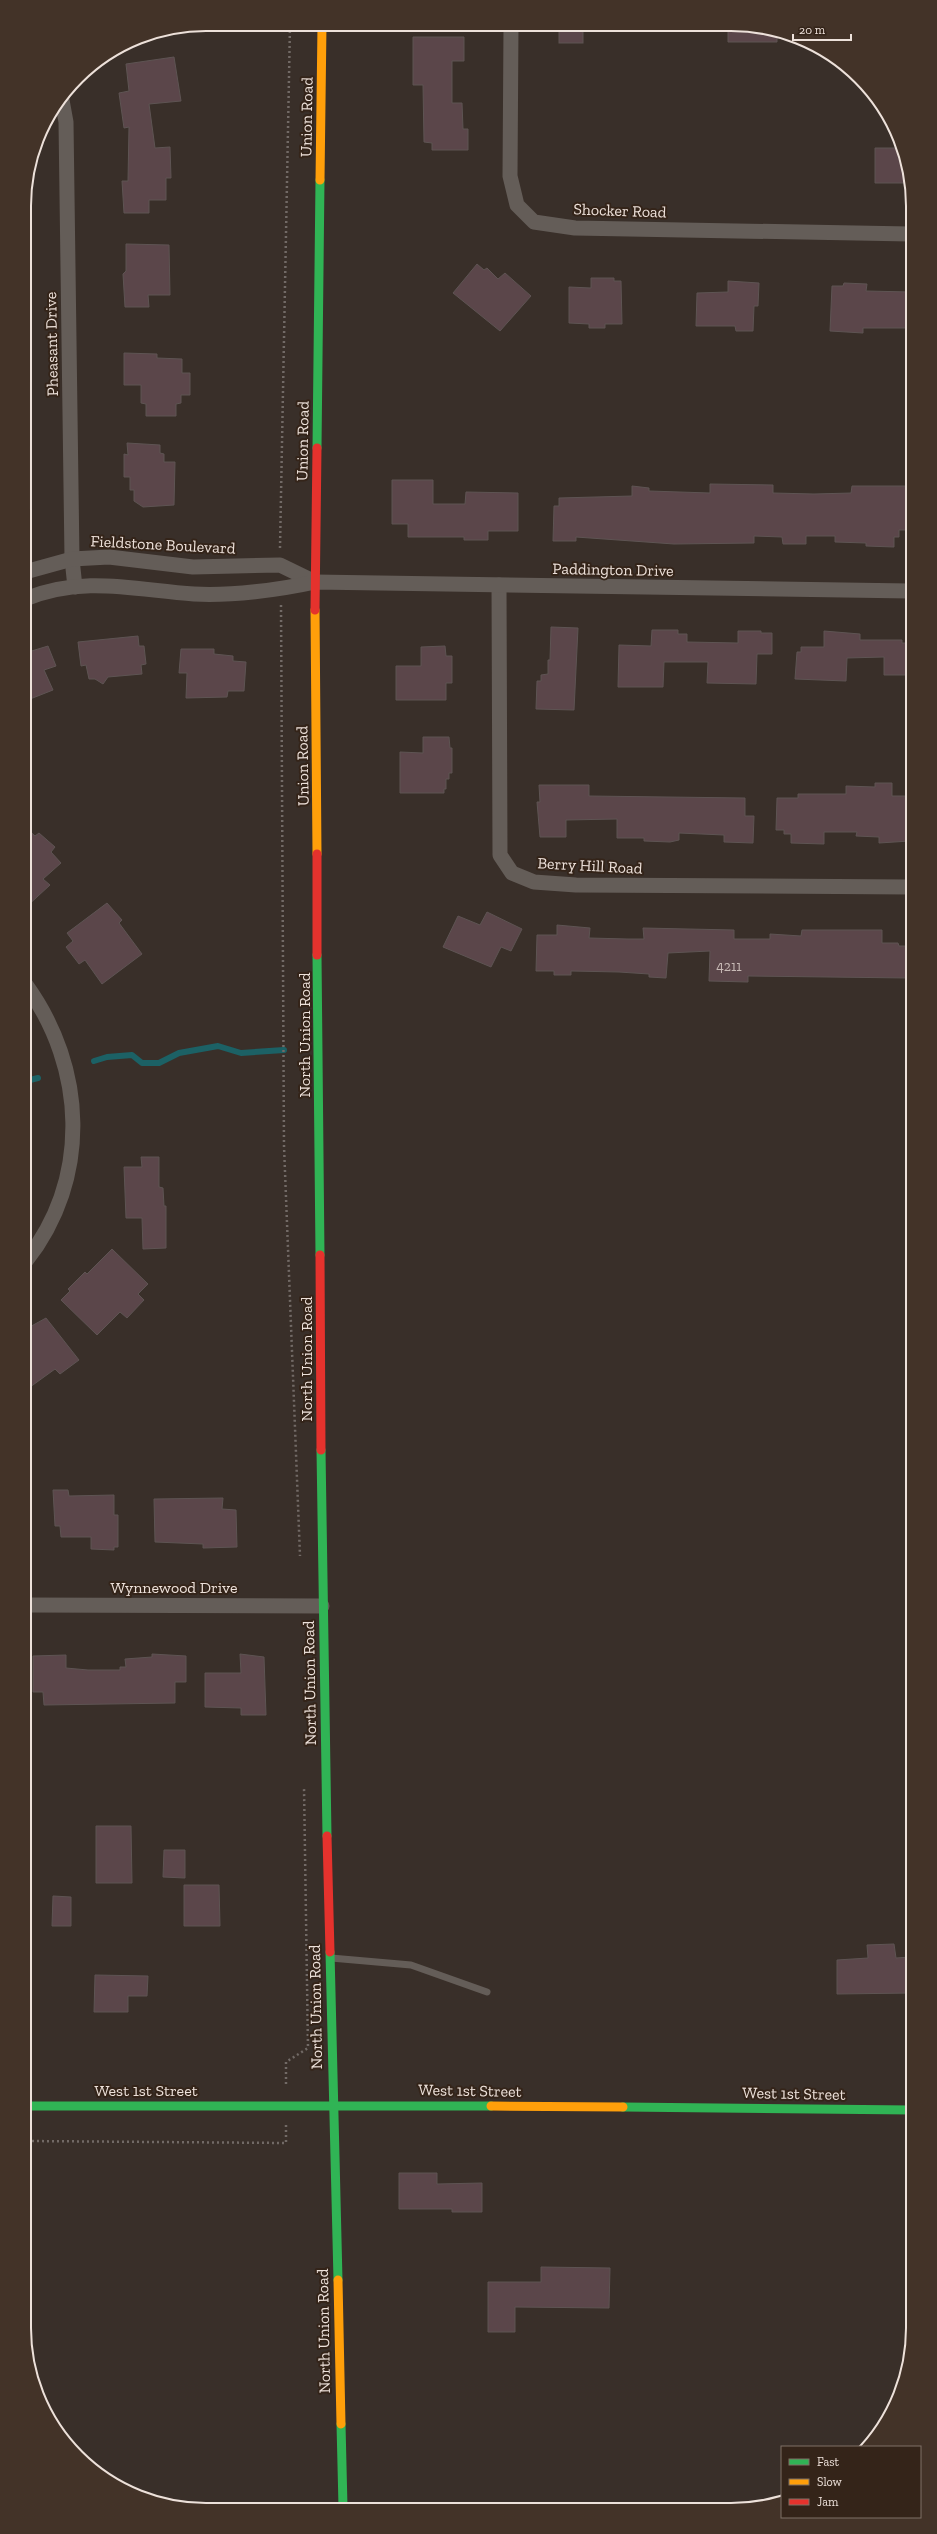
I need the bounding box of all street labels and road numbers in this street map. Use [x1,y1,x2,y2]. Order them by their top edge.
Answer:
street label: Union Road [296,77,317,157]
street label: Shocker Road [573,199,667,222]
street label: Pheasant Drive [41,292,62,396]
street label: Union Road [292,401,313,481]
street label: Fieldstone Boulevard [90,531,236,558]
street label: Paddington Drive [552,559,674,580]
street label: Union Road [292,726,313,806]
street label: Berry Hill Road [537,853,643,878]
street label: North Union Road [295,972,314,1097]
street label: North Union Road [297,1296,316,1421]
street label: Wynnewood Drive [111,1578,237,1597]
street label: North Union Road [299,1620,320,1746]
street label: North Union Road [305,1944,326,2070]
street label: West 1st Street [418,2080,522,2101]
street label: West 1st Street [94,2081,198,2100]
street label: West 1st Street [742,2083,846,2104]
street label: North Union Road [313,2268,334,2394]

